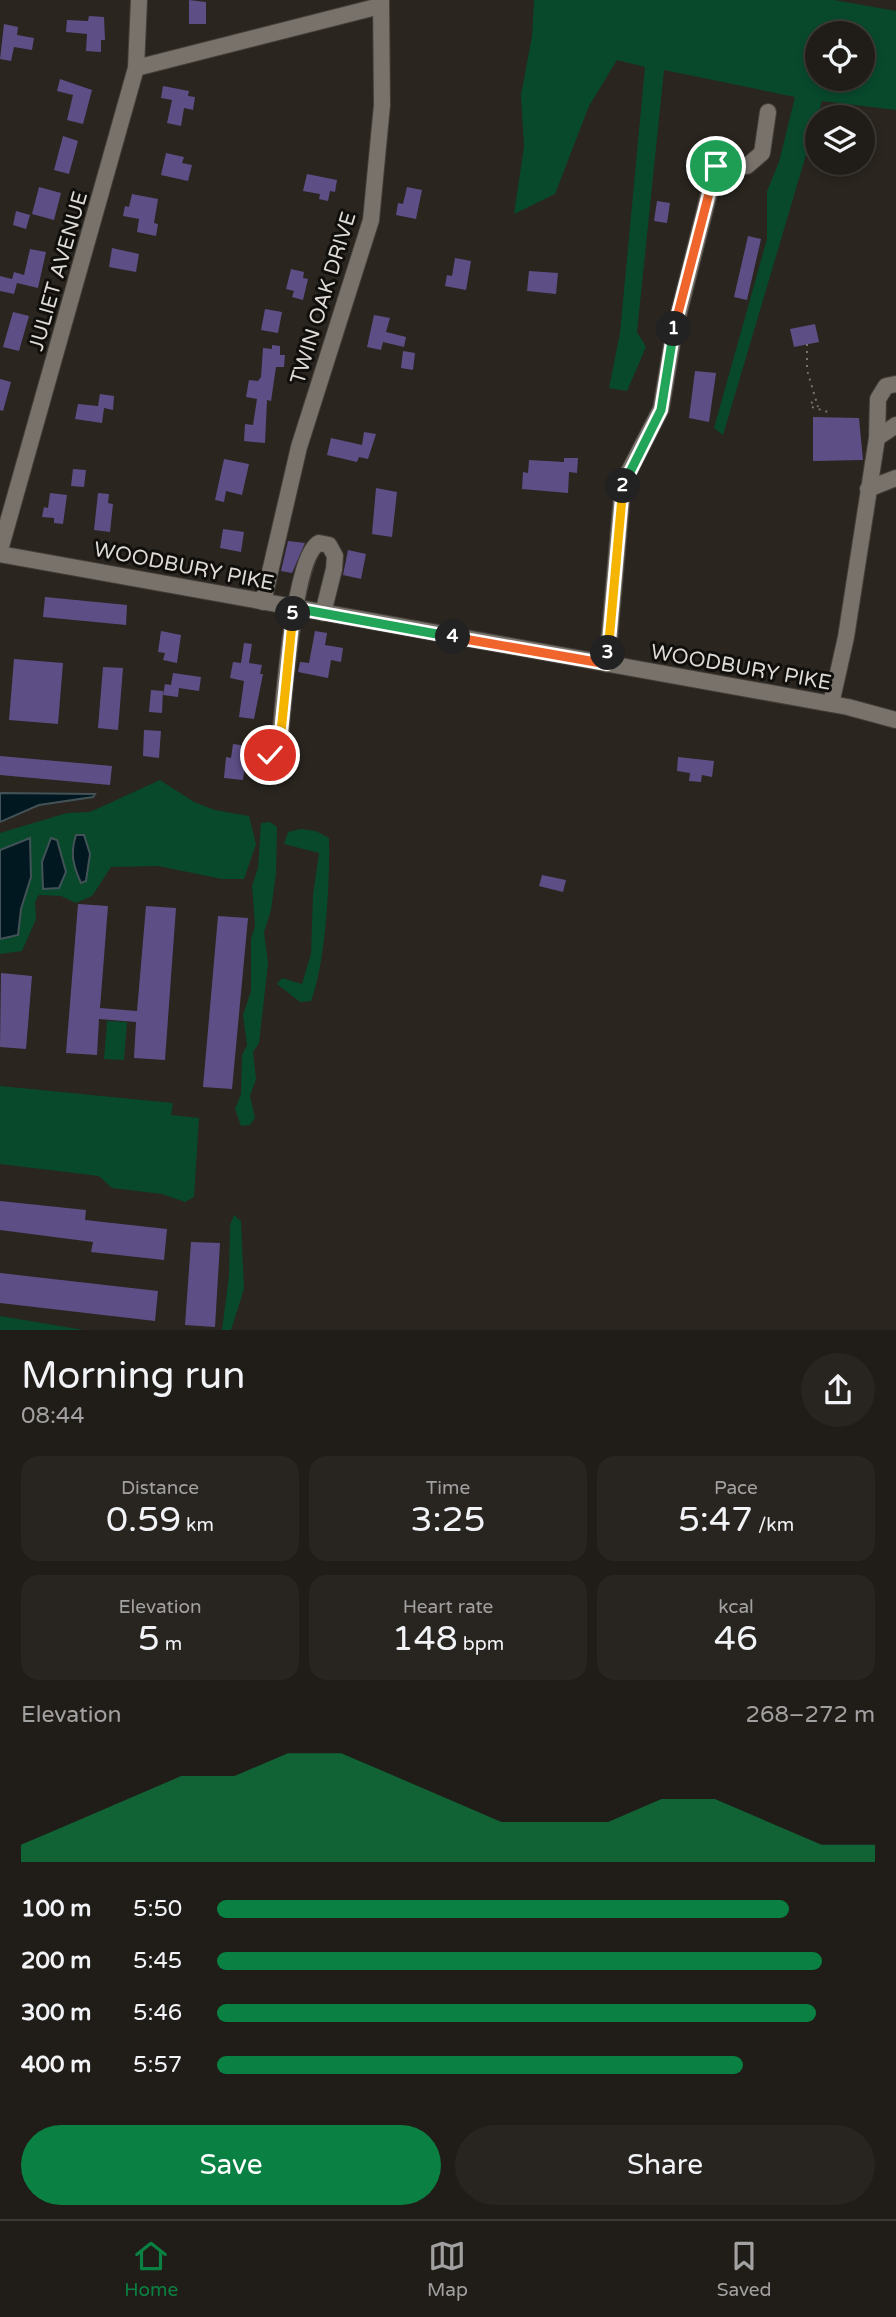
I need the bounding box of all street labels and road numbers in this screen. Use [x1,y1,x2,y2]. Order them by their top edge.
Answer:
street label: JULIET AVENUE [24,189,93,354]
street label: TWIN OAK DRIVE [285,209,362,387]
street label: WOODBURY PIKE [92,537,276,596]
street label: WOODBURY PIKE [649,639,833,696]

